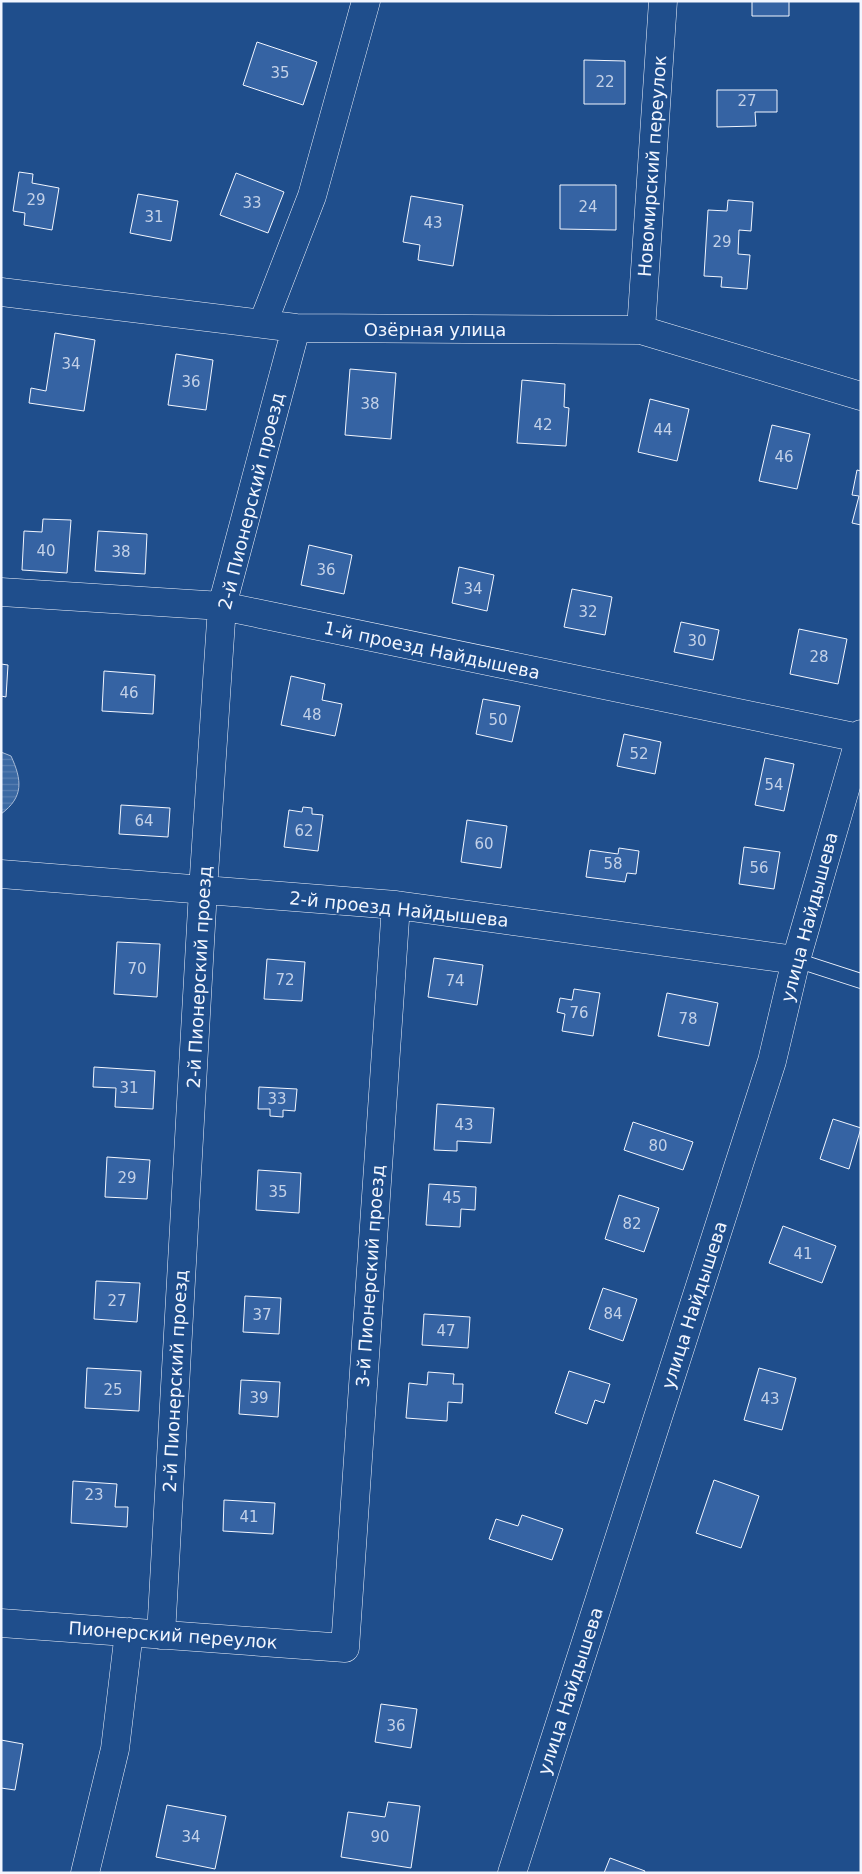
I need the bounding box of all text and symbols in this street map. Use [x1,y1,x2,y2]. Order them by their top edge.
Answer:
street label: Новомирский переулок [634,54,670,278]
house number: 35 [270,64,290,82]
house number: 22 [595,73,615,91]
house number: 27 [737,92,757,110]
house number: 29 [26,191,46,209]
house number: 33 [242,194,262,212]
house number: 24 [578,198,598,216]
house number: 31 [144,208,164,226]
house number: 43 [423,214,443,232]
house number: 29 [712,233,732,251]
street label: Озёрная улица [364,319,506,340]
house number: 34 [61,355,81,373]
house number: 36 [181,373,201,391]
street label: 2-й Пионерский проезд [214,390,288,612]
house number: 38 [360,395,380,413]
house number: 42 [533,416,553,434]
house number: 44 [653,421,673,439]
house number: 46 [774,448,794,466]
house number: 40 [36,542,56,560]
house number: 38 [111,543,131,561]
house number: 36 [316,561,336,579]
house number: 34 [463,580,483,598]
house number: 32 [578,603,598,621]
street label: 1-й проезд Найдышева [322,617,542,683]
house number: 30 [687,632,707,650]
house number: 28 [809,648,829,666]
house number: 46 [119,684,139,702]
house number: 48 [302,706,322,724]
house number: 50 [488,711,508,729]
house number: 52 [629,745,649,763]
house number: 54 [764,776,784,794]
house number: 64 [134,812,154,830]
house number: 62 [294,822,314,840]
street label: улица Найдышева [776,830,842,1004]
house number: 60 [474,835,494,853]
house number: 58 [603,855,623,873]
house number: 56 [749,859,769,877]
street label: 2-й Пионерский проезд [183,865,215,1089]
street label: 2-й проезд Найдышева [288,887,510,931]
house number: 70 [127,960,147,978]
house number: 72 [275,971,295,989]
house number: 74 [445,972,465,990]
house number: 76 [569,1004,589,1022]
house number: 78 [678,1010,698,1028]
house number: 31 [119,1079,139,1097]
house number: 33 [267,1090,287,1108]
house number: 43 [454,1116,474,1134]
house number: 80 [648,1137,668,1155]
street label: 3-й Пионерский проезд [352,1164,388,1388]
house number: 29 [117,1169,137,1187]
house number: 35 [268,1183,288,1201]
house number: 45 [442,1189,462,1207]
house number: 82 [622,1215,642,1233]
street label: улица Найдышева [657,1219,731,1391]
house number: 41 [793,1245,813,1263]
street label: 2-й Пионерский проезд [159,1269,191,1493]
house number: 27 [107,1292,127,1310]
house number: 84 [603,1305,623,1323]
house number: 37 [252,1306,272,1324]
house number: 47 [436,1322,456,1340]
house number: 25 [103,1381,123,1399]
house number: 39 [249,1389,269,1407]
house number: 43 [760,1390,780,1408]
house number: 23 [84,1486,104,1504]
house number: 41 [239,1508,259,1526]
street label: улица Найдышева [533,1605,607,1777]
street label: Пионерский переулок [68,1617,278,1653]
house number: 36 [386,1717,406,1735]
house number: 34 [181,1828,201,1846]
house number: 90 [370,1828,390,1846]

